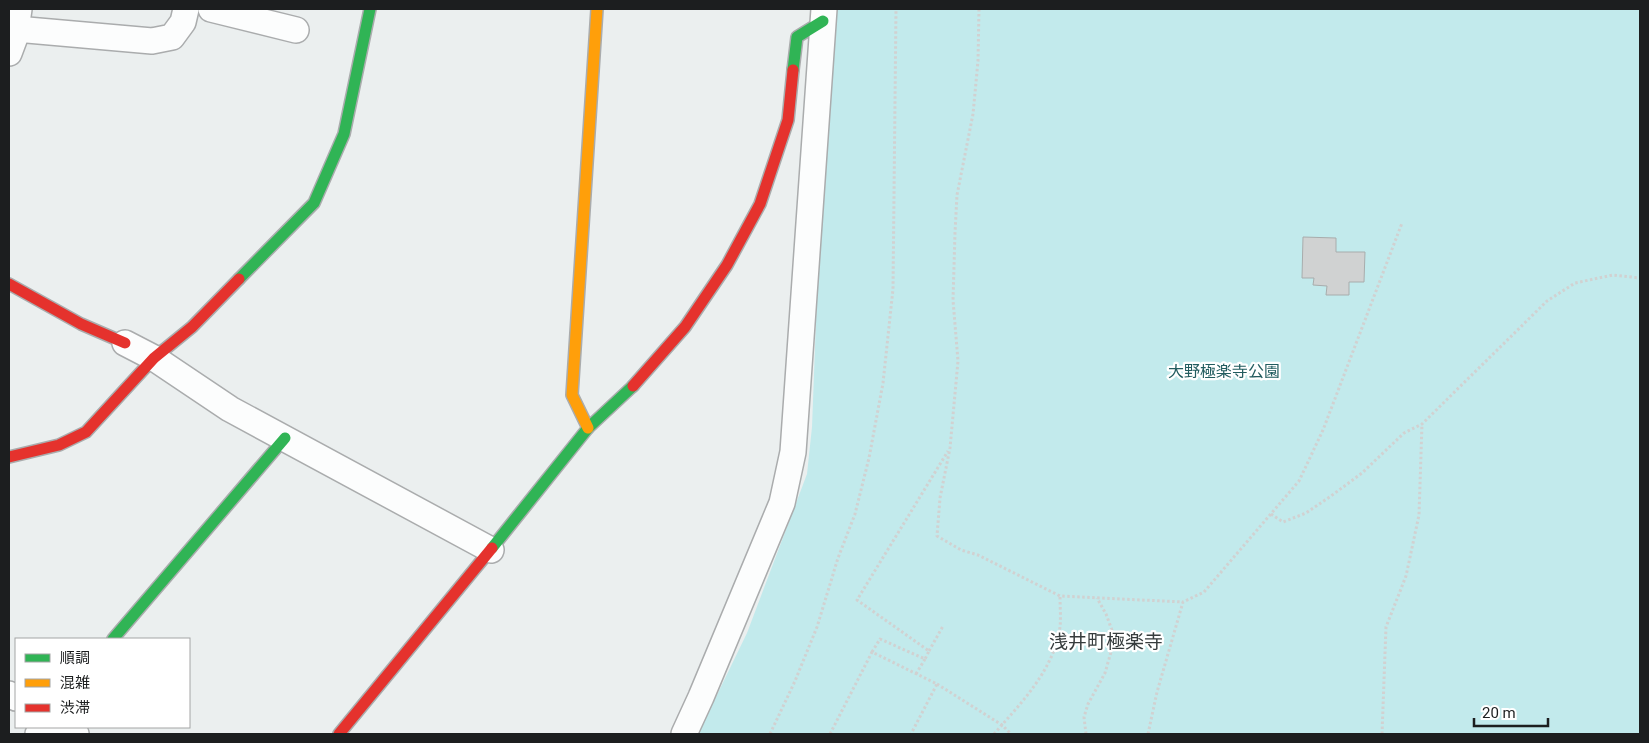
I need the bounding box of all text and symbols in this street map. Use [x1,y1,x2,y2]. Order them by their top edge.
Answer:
park label: 大野極楽寺公園 [1168,362,1280,381]
district label: 浅井町極楽寺 [1049,630,1163,653]
legend [15,638,190,728]
text: 順調 [60,649,90,667]
text: 混雑 [60,674,90,692]
scale bar [1474,696,1548,728]
text: 渋滞 [60,699,90,717]
text: 20 m [1482,704,1516,722]

